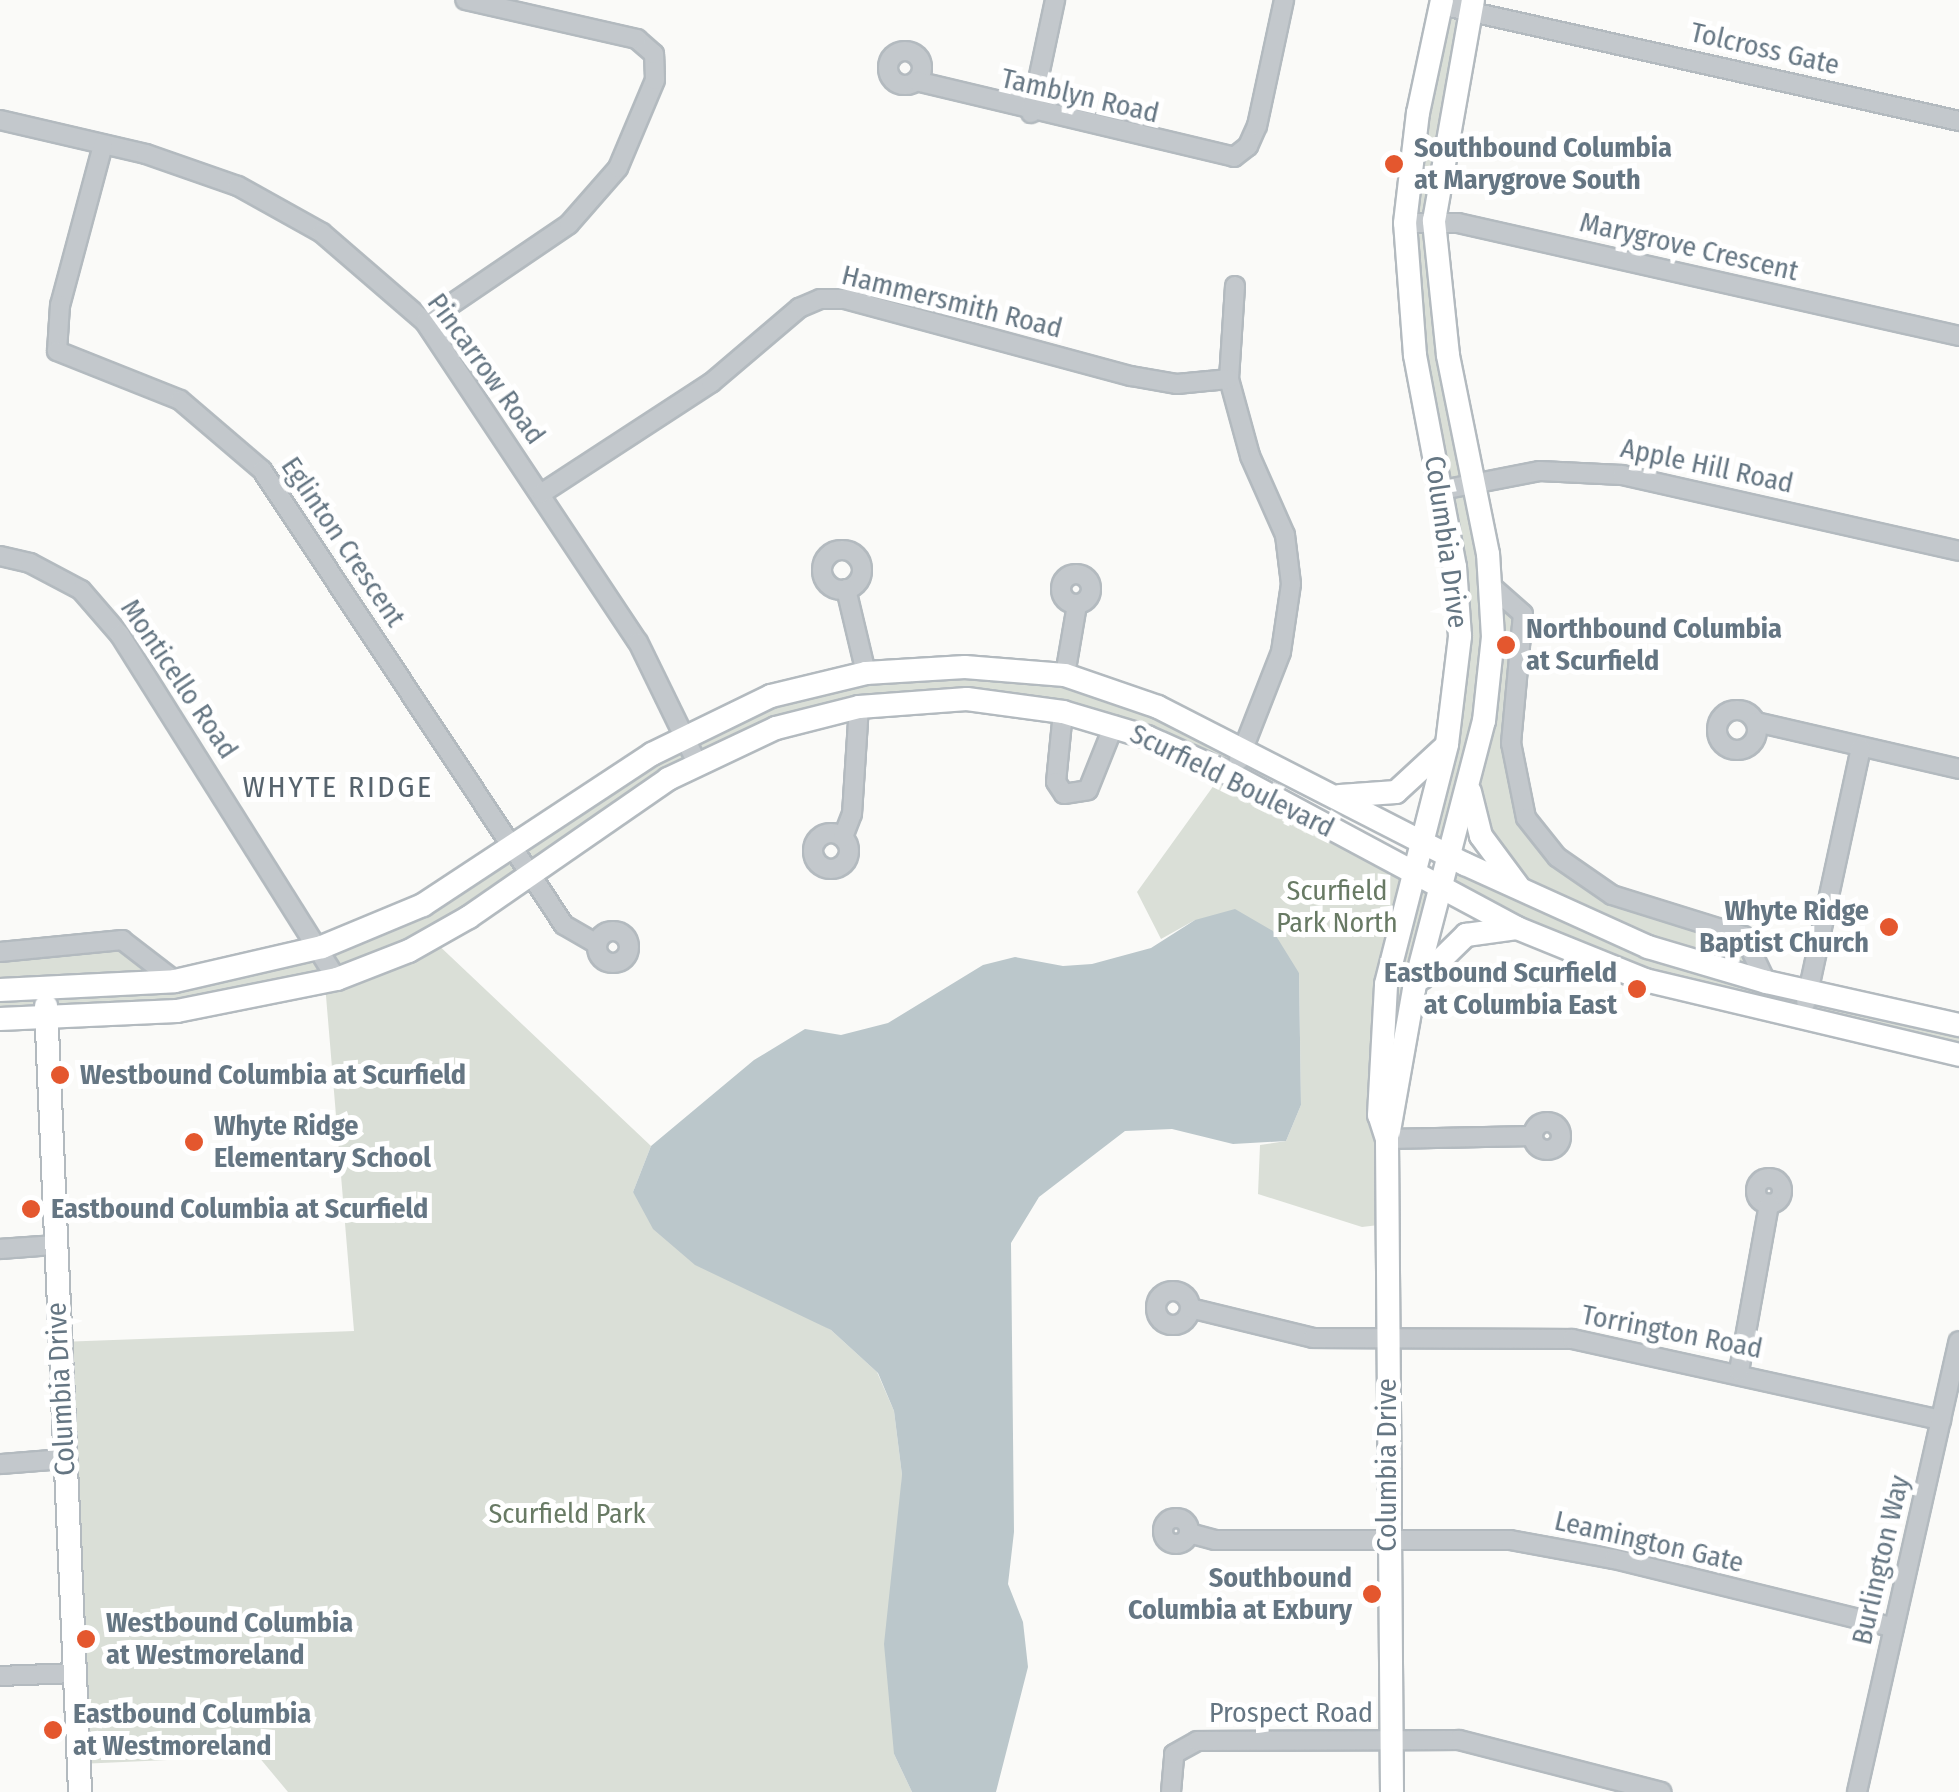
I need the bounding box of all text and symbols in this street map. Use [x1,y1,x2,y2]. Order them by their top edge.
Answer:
street label: Tolcross Gate [1687,16,1843,82]
street label: Tamblyn Road [998,62,1162,130]
place label: Southbound Columbia at Marygrove South [1414,131,1672,197]
marker: Southbound Columbia at Marygrove South [1383,153,1405,175]
street label: Marygrove Crescent [1577,206,1801,288]
street label: Hammersmith Road [838,258,1066,346]
street label: Pincarrow Road [420,287,552,451]
street label: Apple Hill Road [1618,431,1796,501]
street label: Eglinton Crescent [274,451,412,633]
street label: Columbia Drive [1417,454,1475,630]
street label: Monticello Road [113,593,245,765]
place label: Northbound Columbia at Scurfield [1526,612,1782,678]
marker: Northbound Columbia at Scurfield [1495,634,1517,656]
street label: Scurfield Boulevard [1124,717,1340,845]
district label: WHYTE RIDGE [243,769,433,805]
park label: Scurfield Park North [1276,874,1398,940]
place label: Whyte Ridge Baptist Church [1699,894,1869,960]
marker: Whyte Ridge Baptist Church [1878,916,1900,938]
place label: Eastbound Scurfield at Columbia East [1384,956,1617,1022]
marker: Eastbound Scurfield at Columbia East [1626,978,1648,1000]
place label: Westbound Columbia at Scurfield [80,1058,466,1092]
marker: Westbound Columbia at Scurfield [49,1064,71,1086]
place label: Whyte Ridge Elementary School [214,1109,431,1175]
marker: Whyte Ridge Elementary School [183,1131,205,1153]
place label: Eastbound Columbia at Scurfield [51,1192,428,1226]
marker: Eastbound Columbia at Scurfield [20,1198,42,1220]
street label: Torrington Road [1579,1298,1765,1366]
street label: Columbia Drive [40,1301,82,1477]
street label: Columbia Drive [1370,1378,1404,1552]
street label: Burlington Way [1845,1472,1917,1648]
park label: Scurfield Park [488,1497,646,1531]
street label: Leamington Gate [1551,1504,1747,1580]
place label: Southbound Columbia at Exbury [1128,1561,1352,1627]
marker: Southbound Columbia at Exbury [1361,1583,1383,1605]
place label: Westbound Columbia at Westmoreland [106,1606,353,1672]
marker: Westbound Columbia at Westmoreland [75,1628,97,1650]
street label: Prospect Road [1209,1696,1373,1730]
place label: Eastbound Columbia at Westmoreland [73,1697,311,1763]
marker: Eastbound Columbia at Westmoreland [42,1719,64,1741]

